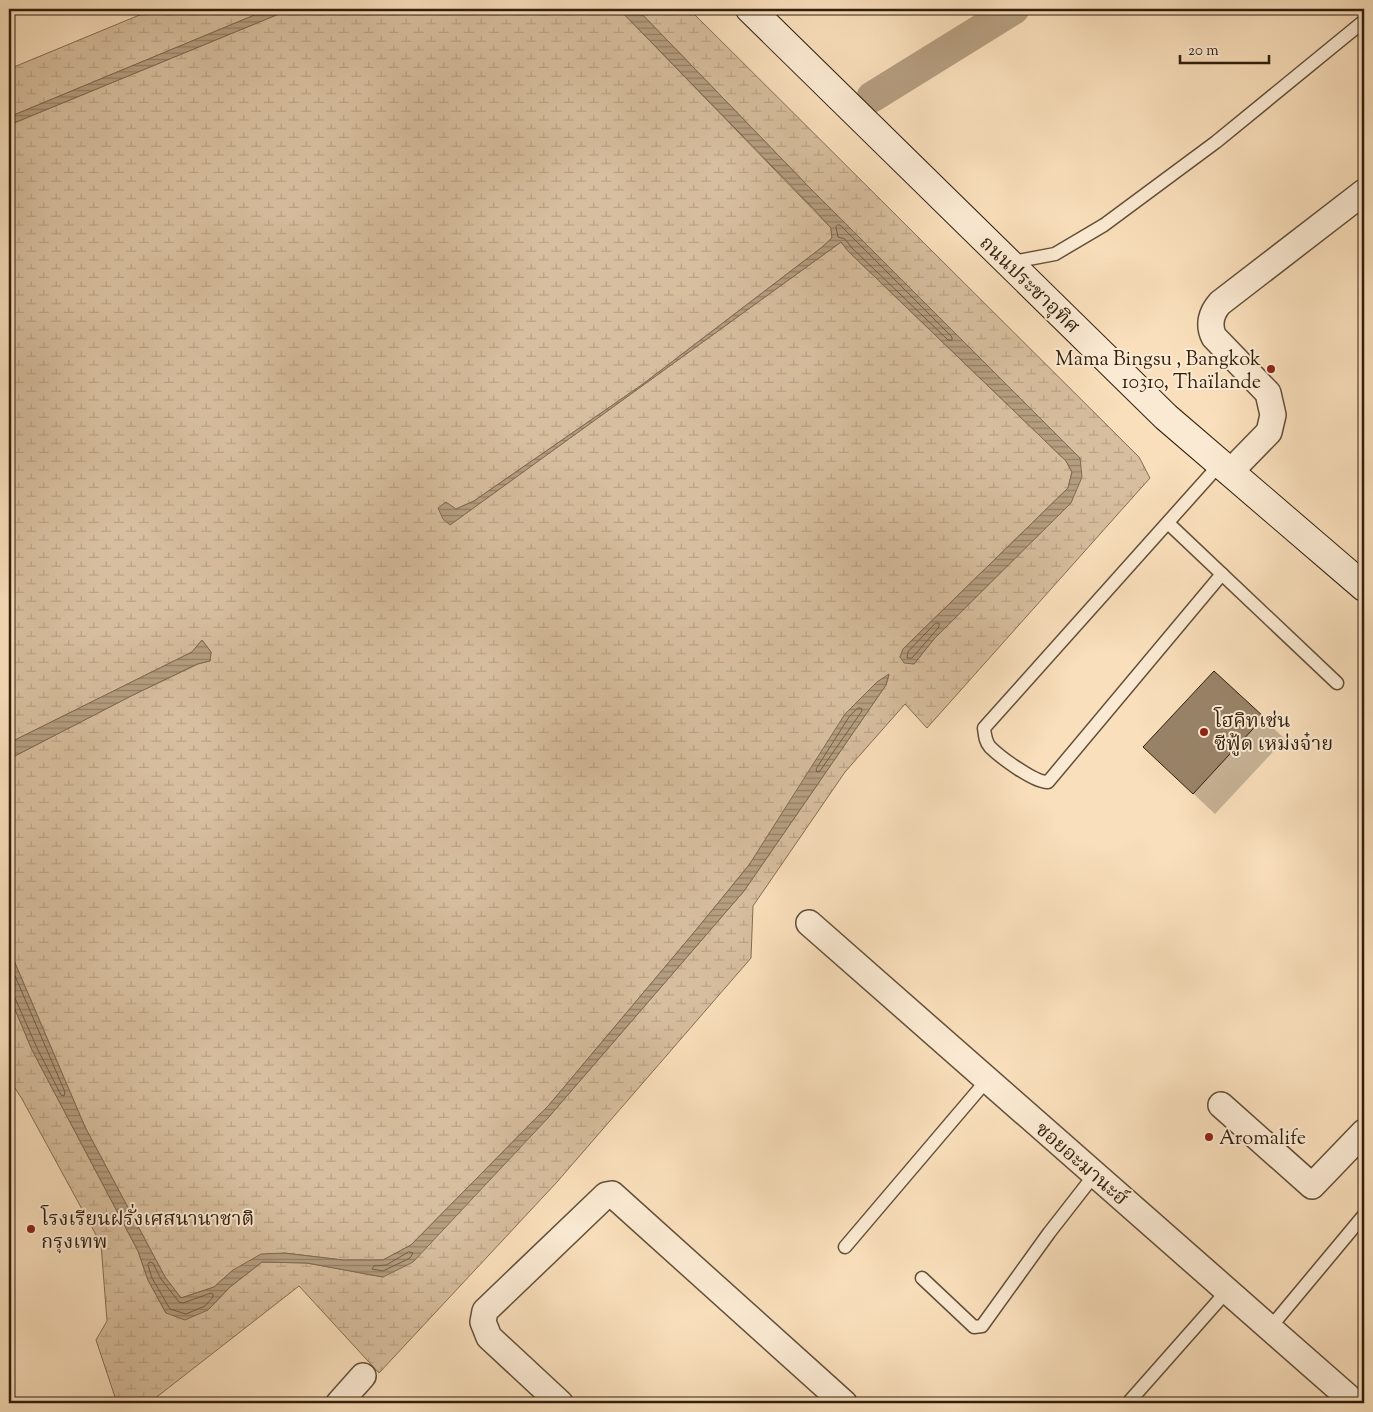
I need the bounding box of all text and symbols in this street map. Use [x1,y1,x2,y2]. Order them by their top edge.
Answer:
scale bar [1180,32,1269,64]
text: 20 m [1188,41,1219,62]
street label: ถนนประชาอุทิศ [971,230,1085,341]
place label: Mama Bingsu , Bangkok 10310, Thaïlande [1055,346,1261,398]
marker: Mama Bingsu , Bangkok 10310, Thaïlande [1265,363,1277,375]
place label: โฮคิทเช่น ซีฟู้ด เหม่งจ๋าย [1213,706,1333,760]
marker: โฮคิทเช่น ซีฟู้ด เหม่งจ๋าย [1198,726,1210,738]
street label: ซอยอะมานะฮ์ [1028,1116,1133,1214]
place label: Aromalife [1219,1125,1306,1154]
marker: Aromalife [1203,1131,1215,1143]
place label: โรงเรียนฝรั่งเศสนานาชาติ กรุงเทพ [40,1203,254,1258]
marker: โรงเรียนฝรั่งเศสนานาชาติ กรุงเทพ [25,1223,37,1235]

